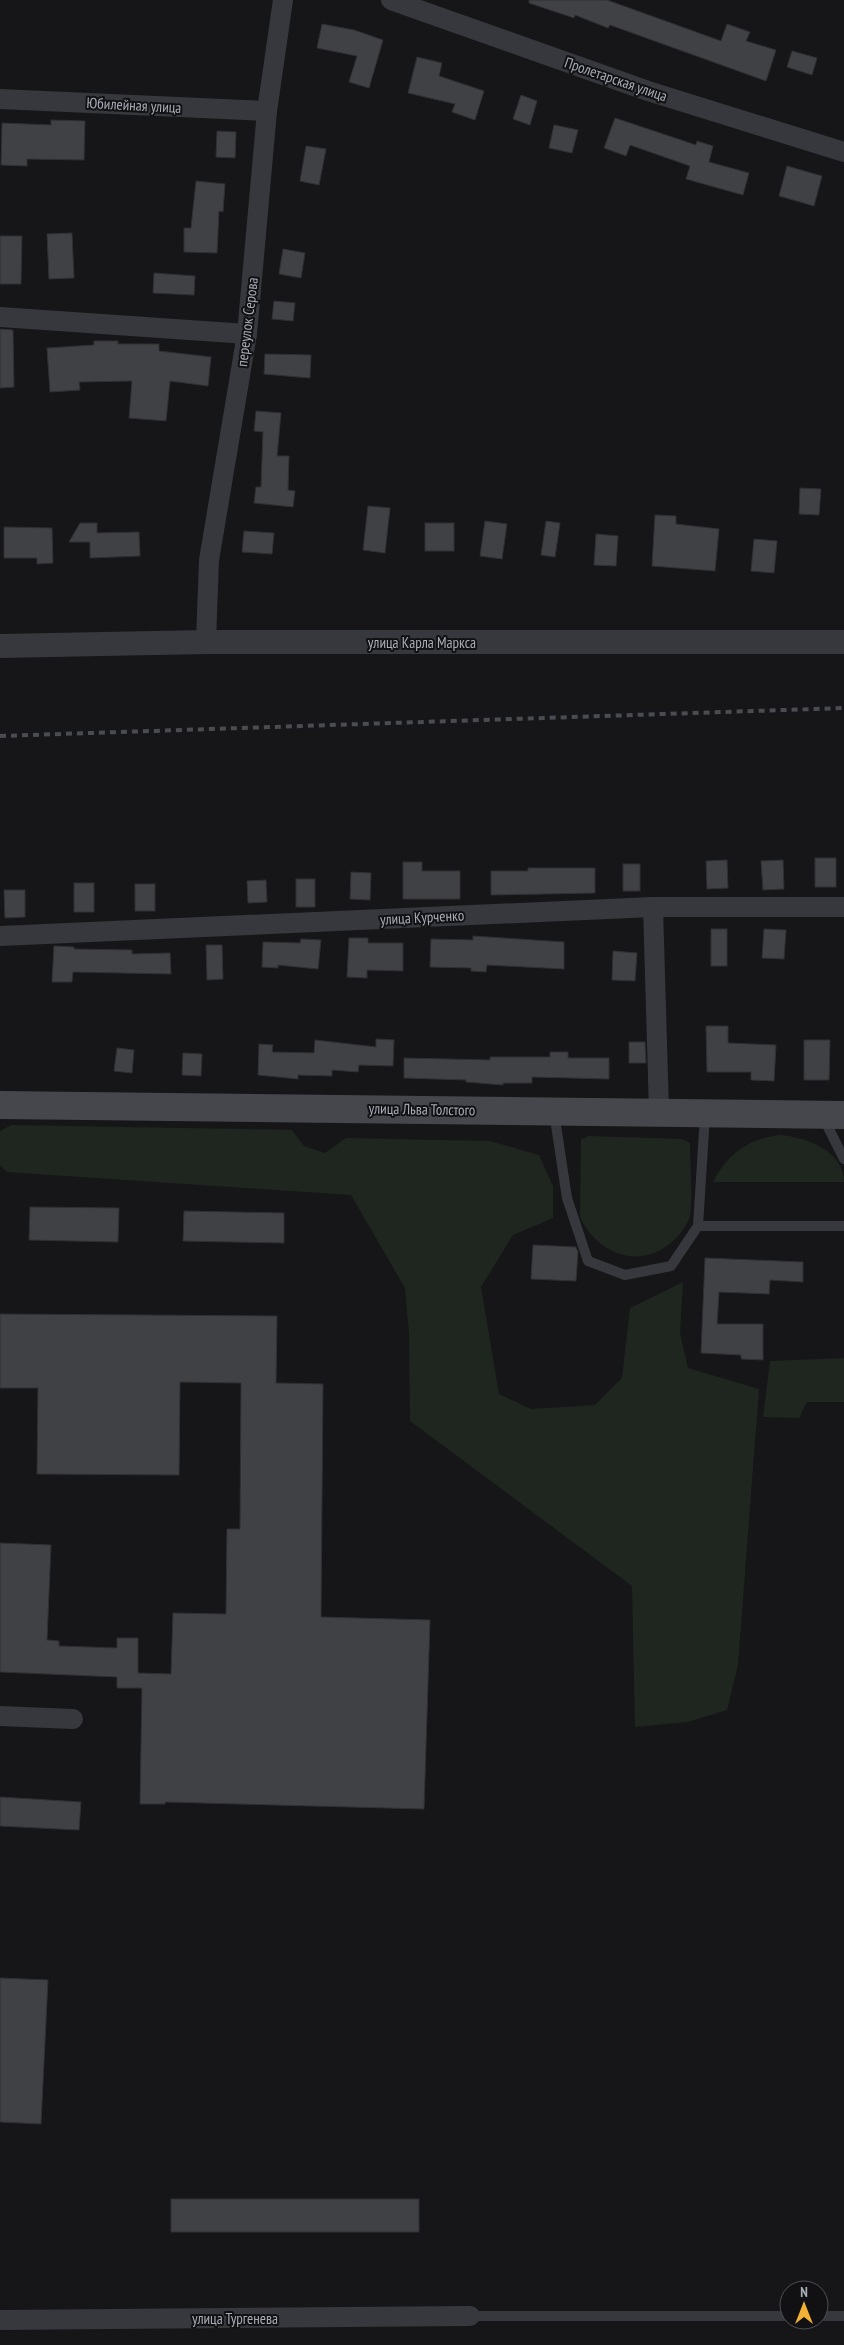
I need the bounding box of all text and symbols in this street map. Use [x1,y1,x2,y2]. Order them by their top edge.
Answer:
street label: Пролетарская улица [562,53,670,105]
street label: Юбилейная улица [86,93,182,117]
street label: переулок Серова [232,276,262,368]
street label: улица Карла Маркса [368,633,476,652]
street label: улица Курченко [379,905,465,929]
street label: улица Льва Толстого [368,1099,476,1119]
north arrow [779,2280,829,2330]
text: N [800,2283,808,2301]
street label: улица Тургенева [192,2309,278,2328]

